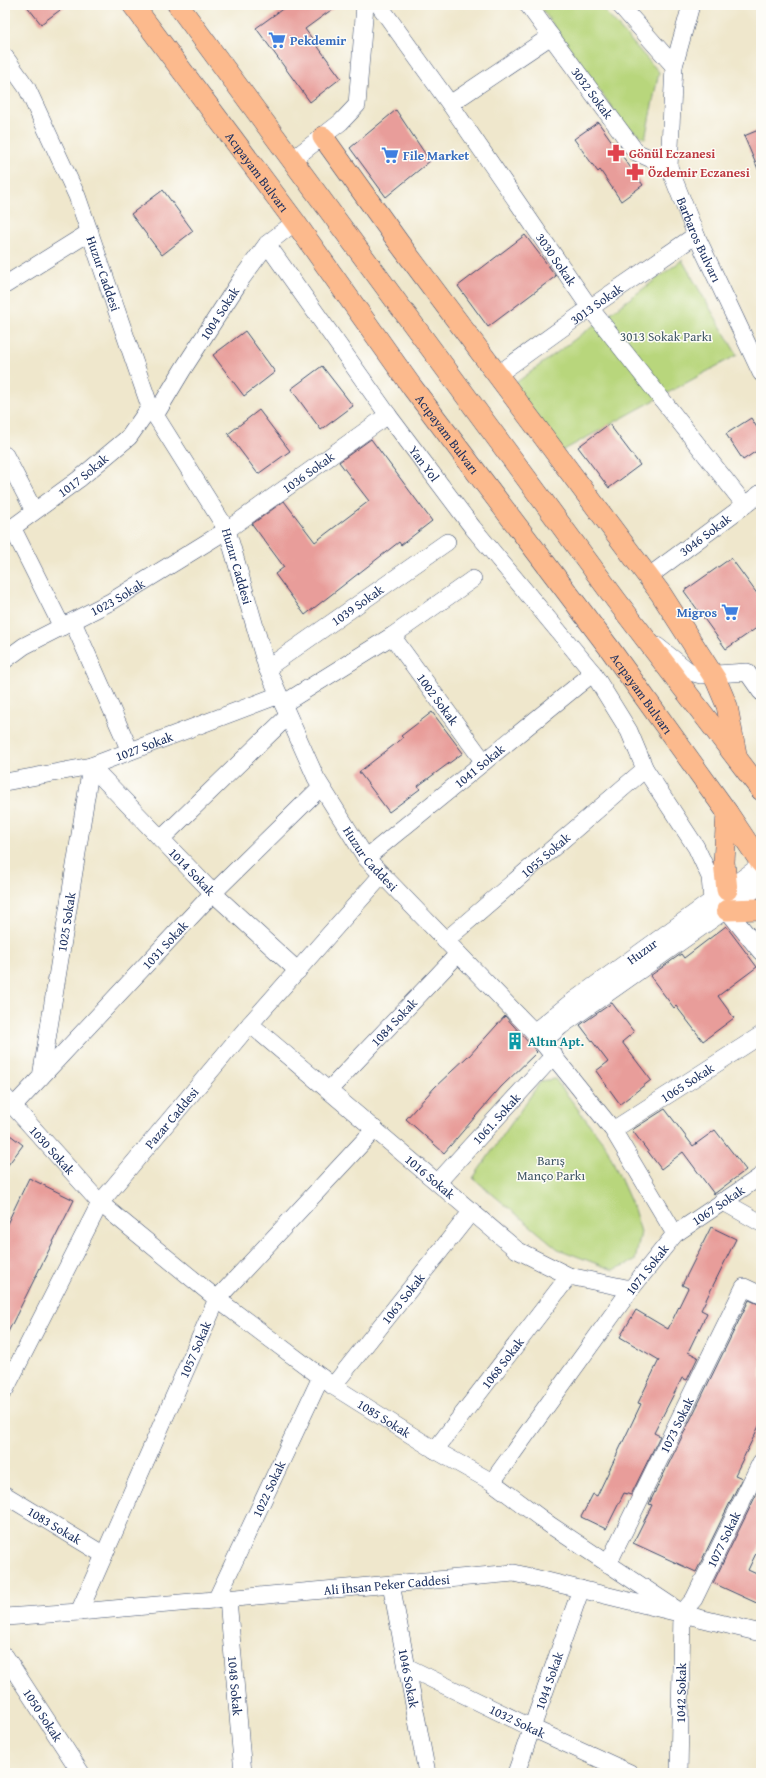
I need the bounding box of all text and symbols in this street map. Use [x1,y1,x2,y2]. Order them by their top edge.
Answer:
supermarket icon: Pekdemir [267,30,287,50]
place label: Pekdemir [290,31,346,50]
street label: 3032 Sokak [567,63,618,123]
street label: Acıpayam Bulvarı [221,128,294,216]
pharmacy icon: Gönül Eczanesi [606,143,626,163]
place label: Gönül Eczanesi [629,144,715,163]
supermarket icon: File Market [380,145,400,165]
place label: File Market [403,146,469,165]
pharmacy icon: Özdemir Eczanesi [625,162,645,182]
place label: Özdemir Eczanesi [648,163,750,182]
street label: Barbaros Bulvarı [672,194,726,285]
street label: 3030 Sokak [532,229,582,290]
street label: Huzur Caddesi [82,233,126,314]
street label: 3013 Sokak [566,279,627,329]
street label: 1004 Sokak [195,282,244,344]
park label: 3013 Sokak Parkı [620,327,712,346]
street label: Acıpayam Bulvarı [411,390,484,478]
street label: Yan Yol [405,441,444,486]
street label: 1036 Sokak [278,447,338,497]
street label: 1017 Sokak [53,449,113,501]
street label: 3046 Sokak [675,509,735,560]
street label: Huzur Caddesi [217,526,258,607]
street label: 1023 Sokak [87,573,149,620]
street label: 1039 Sokak [327,580,388,630]
supermarket icon: Migros [720,602,740,622]
place label: Migros [677,603,717,622]
street label: Acıpayam Bulvarı [606,649,678,738]
street label: 1002 Sokak [413,669,464,729]
street label: 1027 Sokak [112,726,176,766]
street label: 1041 Sokak [450,739,509,792]
street label: Huzur Caddesi [339,822,403,895]
street label: 1055 Sokak [516,828,574,882]
street label: 1014 Sokak [164,843,220,900]
street label: 1025 Sokak [52,890,80,953]
street label: 1031 Sokak [137,916,192,973]
street label: Huzur [623,933,662,969]
street label: 1084 Sokak [366,993,422,1050]
building icon: Altın Apt. [505,1031,525,1051]
place label: Altın Apt. [528,1032,584,1051]
street label: 1065 Sokak [657,1058,718,1107]
street label: Pazar Caddesi [140,1083,203,1153]
street label: 1061. Sokak [468,1088,525,1148]
street label: 1030 Sokak [25,1121,80,1179]
street label: 1016 Sokak [401,1150,460,1203]
park label: Barış Manço Parkı [517,1151,585,1185]
street label: 1067 Sokak [688,1180,749,1230]
street label: 1071 Sokak [620,1240,673,1299]
street label: 1063 Sokak [376,1268,429,1328]
street label: 1057 Sokak [174,1318,216,1381]
street label: 1068 Sokak [476,1333,528,1393]
street label: 1073 Sokak [654,1393,698,1456]
street label: 1085 Sokak [353,1394,415,1442]
street label: 1022 Sokak [247,1457,290,1520]
street label: 1083 Sokak [24,1501,86,1549]
street label: 1077 Sokak [701,1508,745,1570]
street label: Ali İhsan Peker Caddesi [323,1569,451,1600]
street label: 1046 Sokak [394,1647,424,1710]
street label: 1044 Sokak [530,1649,568,1712]
street label: 1048 Sokak [223,1655,248,1717]
street label: 1042 Sokak [670,1662,691,1723]
street label: 1050 Sokak [19,1684,68,1745]
street label: 1032 Sokak [486,1699,549,1743]

